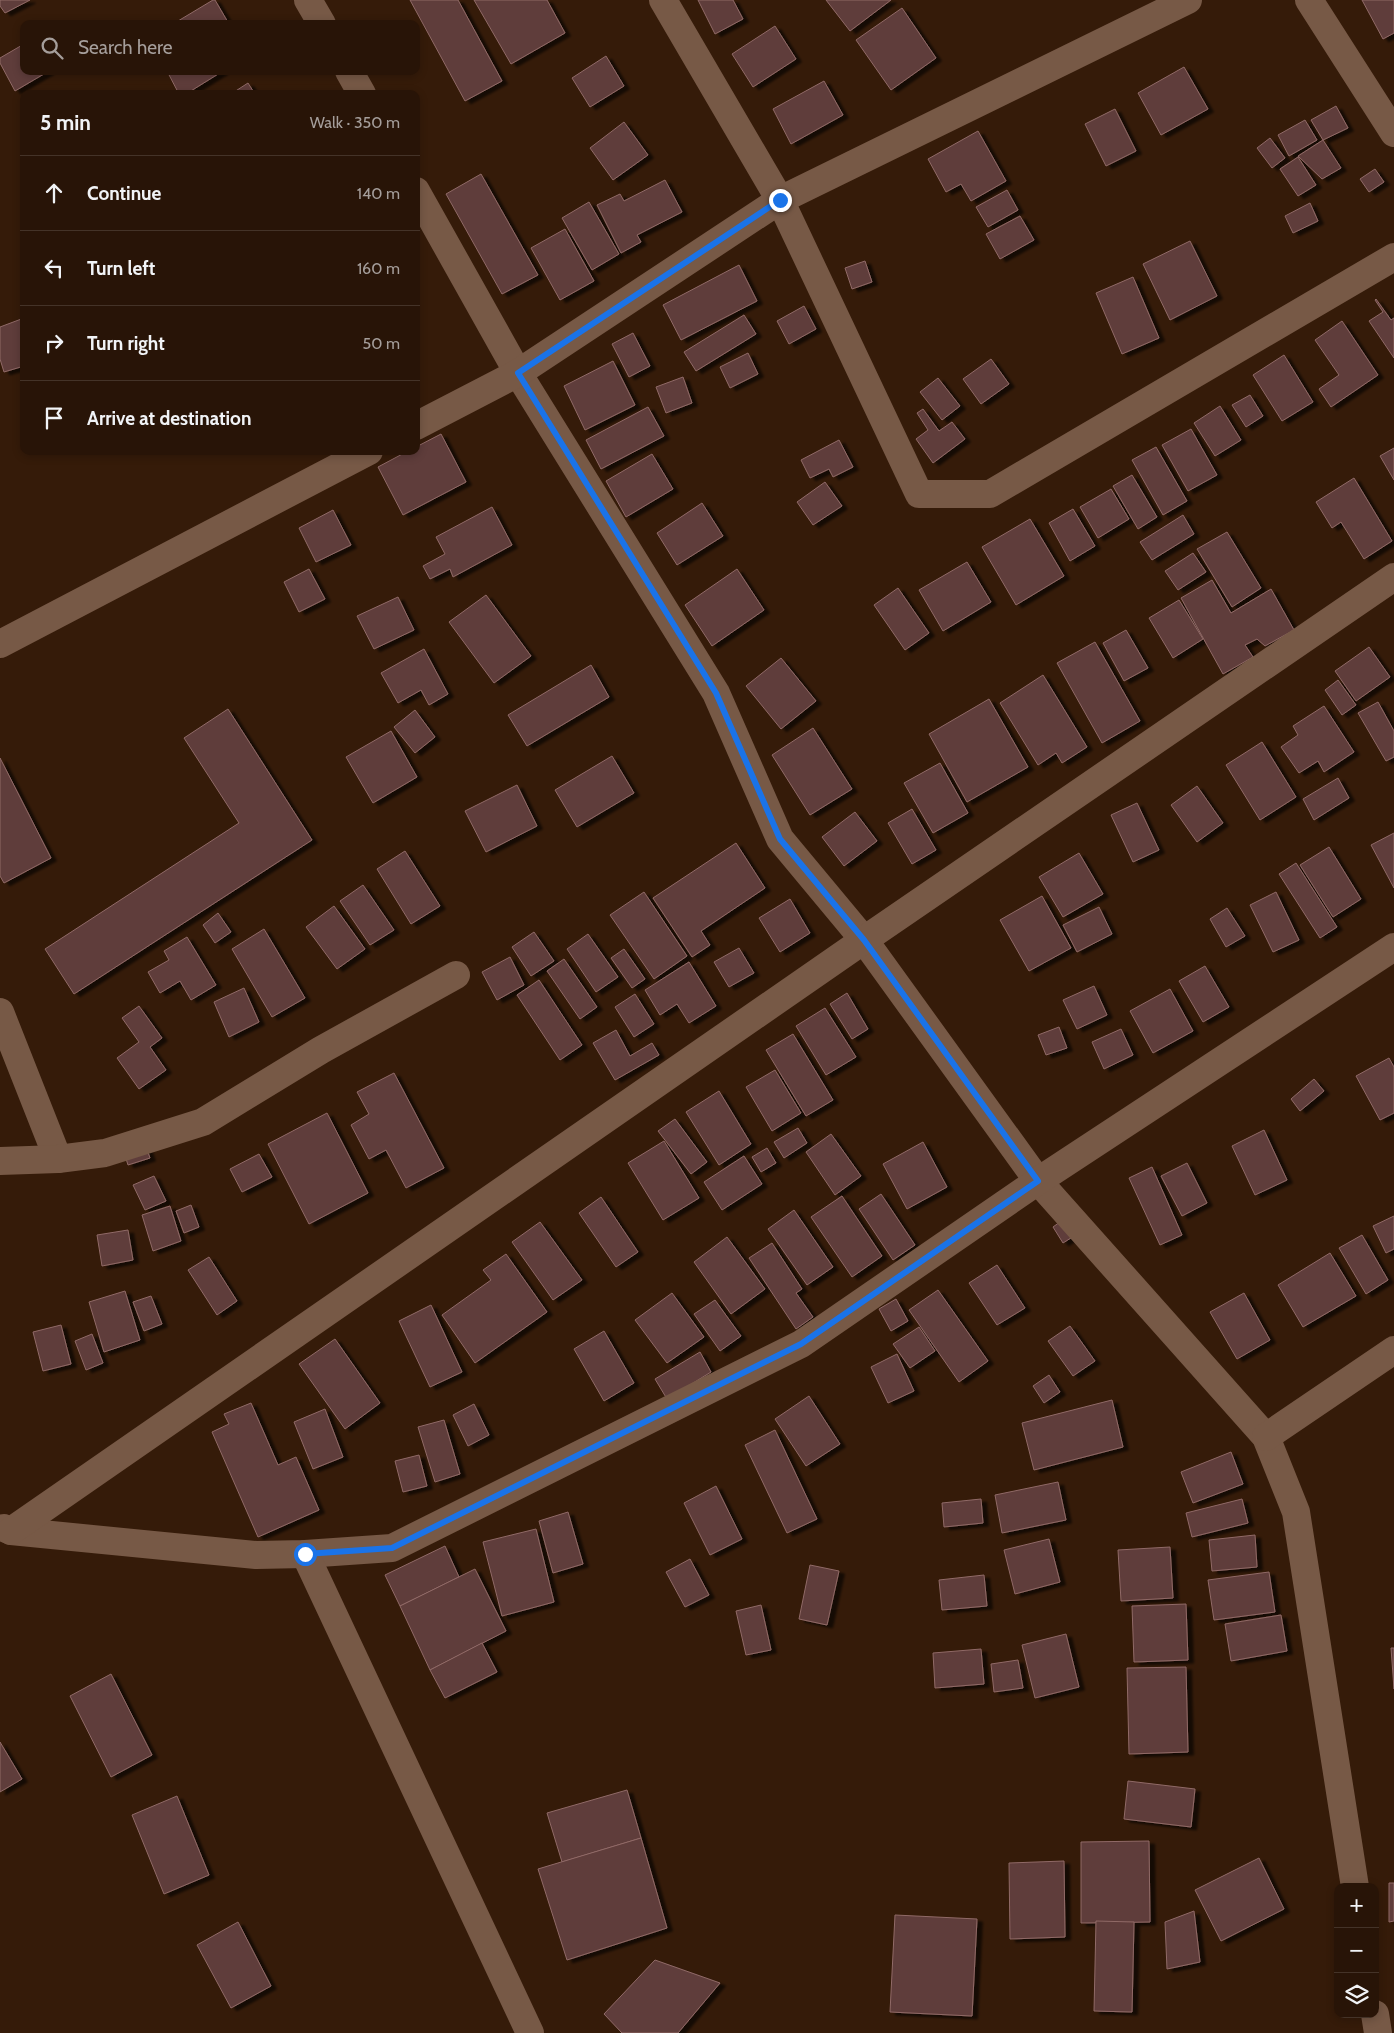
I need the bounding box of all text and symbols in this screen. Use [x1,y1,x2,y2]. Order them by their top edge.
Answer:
search box [20,20,420,75]
icon: search [38,34,66,62]
text: Search here [78,36,172,59]
text: 5 min [40,110,91,135]
text: Walk · 350 m [310,113,400,132]
icon: ahead [40,179,68,207]
text: Continue [87,182,161,205]
text: 140 m [357,184,400,203]
route end [769,189,792,212]
icon: left [40,254,68,282]
text: Turn left [87,257,155,280]
text: 160 m [357,259,400,278]
icon: right [40,329,68,357]
text: Turn right [87,332,165,355]
text: 50 m [363,334,400,353]
icon: arrive [40,404,68,432]
text: Arrive at destination [87,407,251,430]
route start [294,1543,317,1566]
map controls [1334,1883,1379,2018]
button: + [1334,1883,1379,1928]
button: − [1334,1928,1379,1973]
button: layers [1334,1973,1379,2018]

